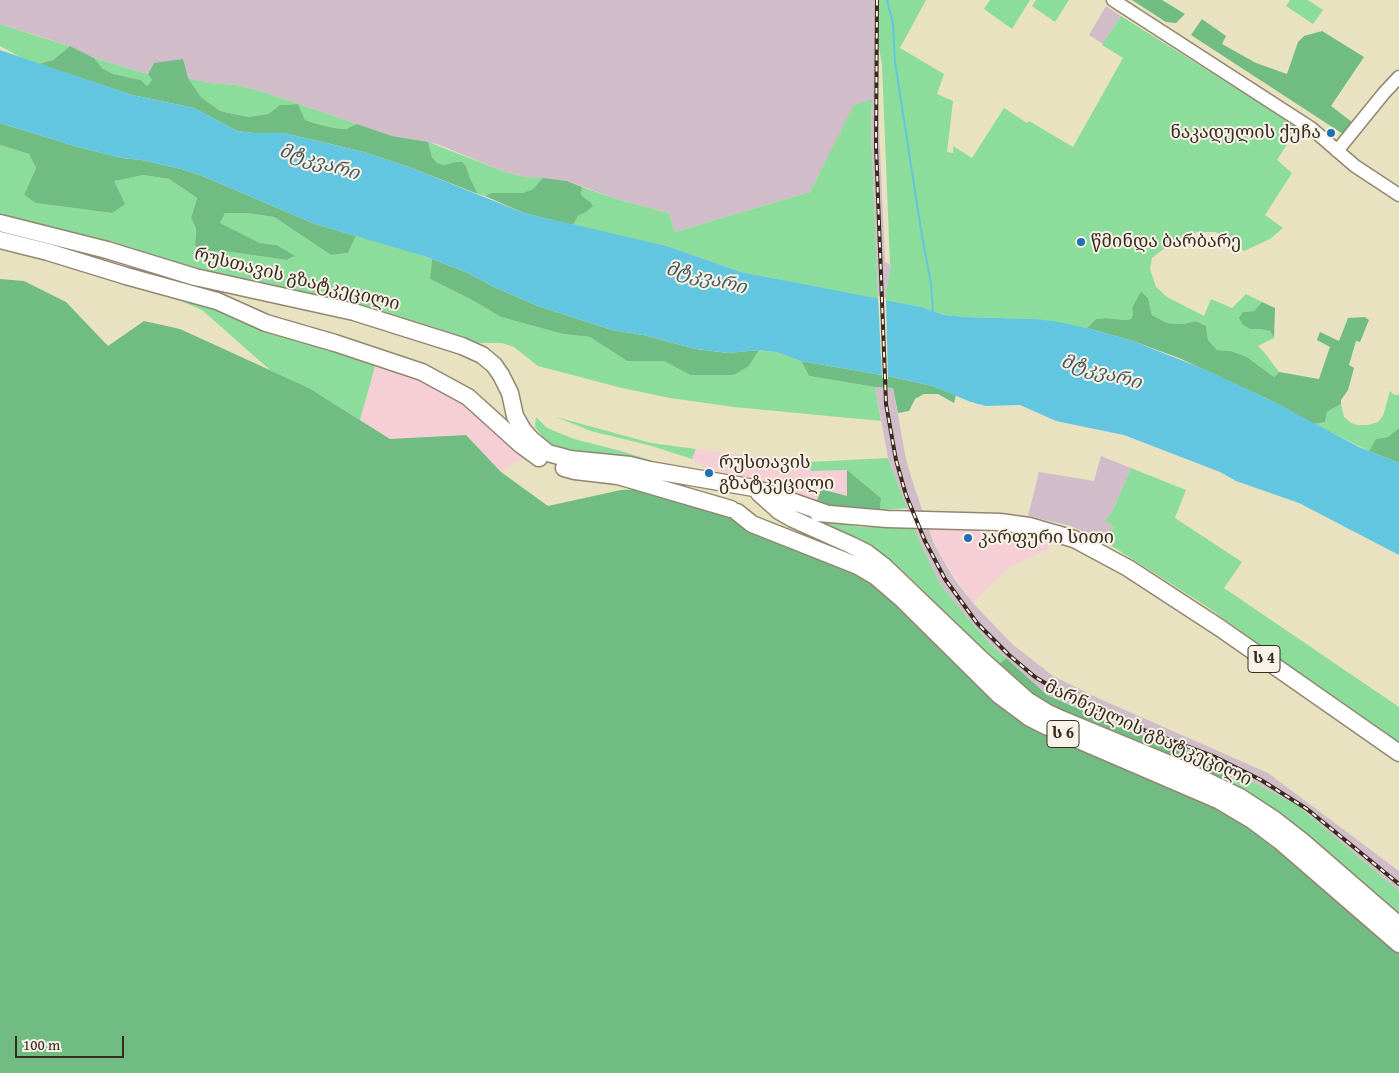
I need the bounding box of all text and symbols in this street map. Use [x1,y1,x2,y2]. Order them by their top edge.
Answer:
place label: ნაკადულის ქუჩა [1170,122,1321,144]
marker: ნაკადულის ქუჩა [1325,127,1337,139]
water label: მტკვარი [276,140,362,186]
place label: წმინდა ბარბარე [1091,231,1241,253]
marker: წმინდა ბარბარე [1075,236,1087,248]
street label: რუსთავის გზატკეცილი [192,244,402,316]
water label: მტკვარი [663,258,749,300]
water label: მტკვარი [1058,351,1144,395]
place label: რუსთავის გზატკეცილი [719,452,834,494]
marker: რუსთავის გზატკეცილი [703,467,715,479]
place label: კარფური სითი [978,527,1114,549]
marker: კარფური სითი [962,532,974,544]
road number: ს 4 [1248,646,1280,672]
street label: მარნეულის გზატკეცილი [1041,676,1255,792]
road number: ს 6 [1047,721,1079,748]
scale bar [18,1026,126,1058]
text: 100 m [23,1034,60,1055]

